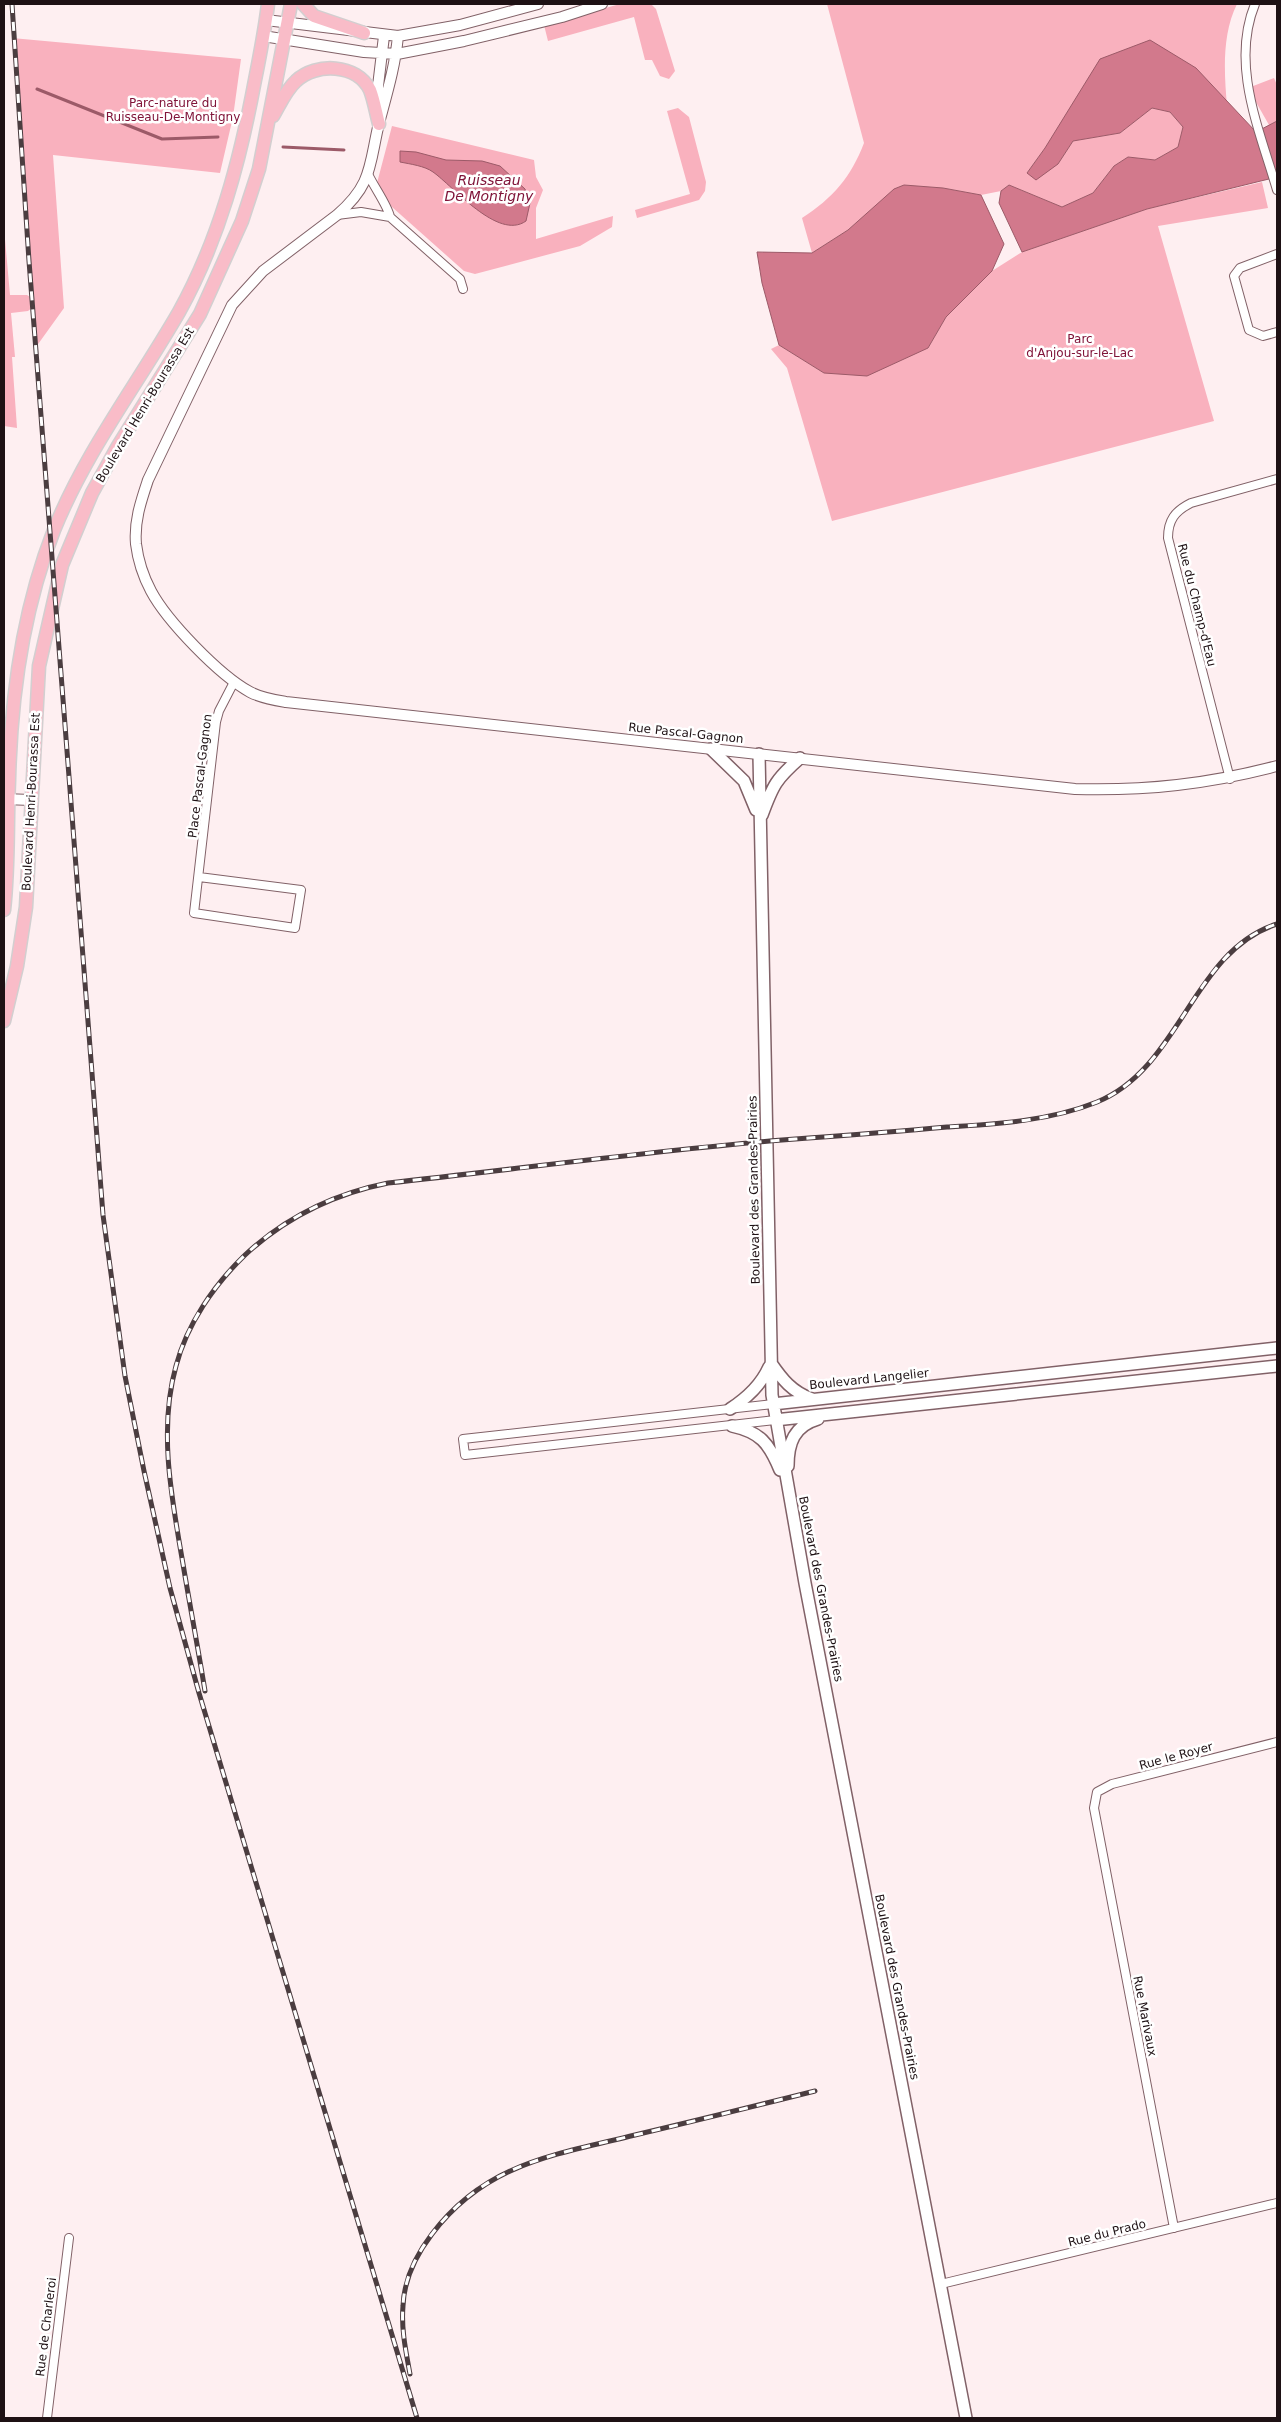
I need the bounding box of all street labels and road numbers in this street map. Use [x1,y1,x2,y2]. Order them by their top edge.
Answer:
street label: Boulevard Henri-Bourassa Est [93,325,197,485]
street label: Rue du Champ-d'Eau [1175,542,1219,668]
street label: Boulevard Henri-Bourassa Est [19,712,43,891]
street label: Place Pascal-Gagnon [185,713,215,839]
street label: Rue Pascal-Gagnon [628,720,744,746]
street label: Boulevard des Grandes-Prairies [745,1095,763,1285]
street label: Boulevard Langelier [809,1366,930,1392]
street label: Boulevard des Grandes-Prairies [796,1495,846,1683]
street label: Rue le Royer [1138,1739,1214,1773]
street label: Boulevard des Grandes-Prairies [872,1893,922,2081]
street label: Rue Marivaux [1130,1975,1160,2057]
street label: Rue du Prado [1067,2217,1147,2249]
street label: Rue de Charleroi [33,2277,59,2377]

